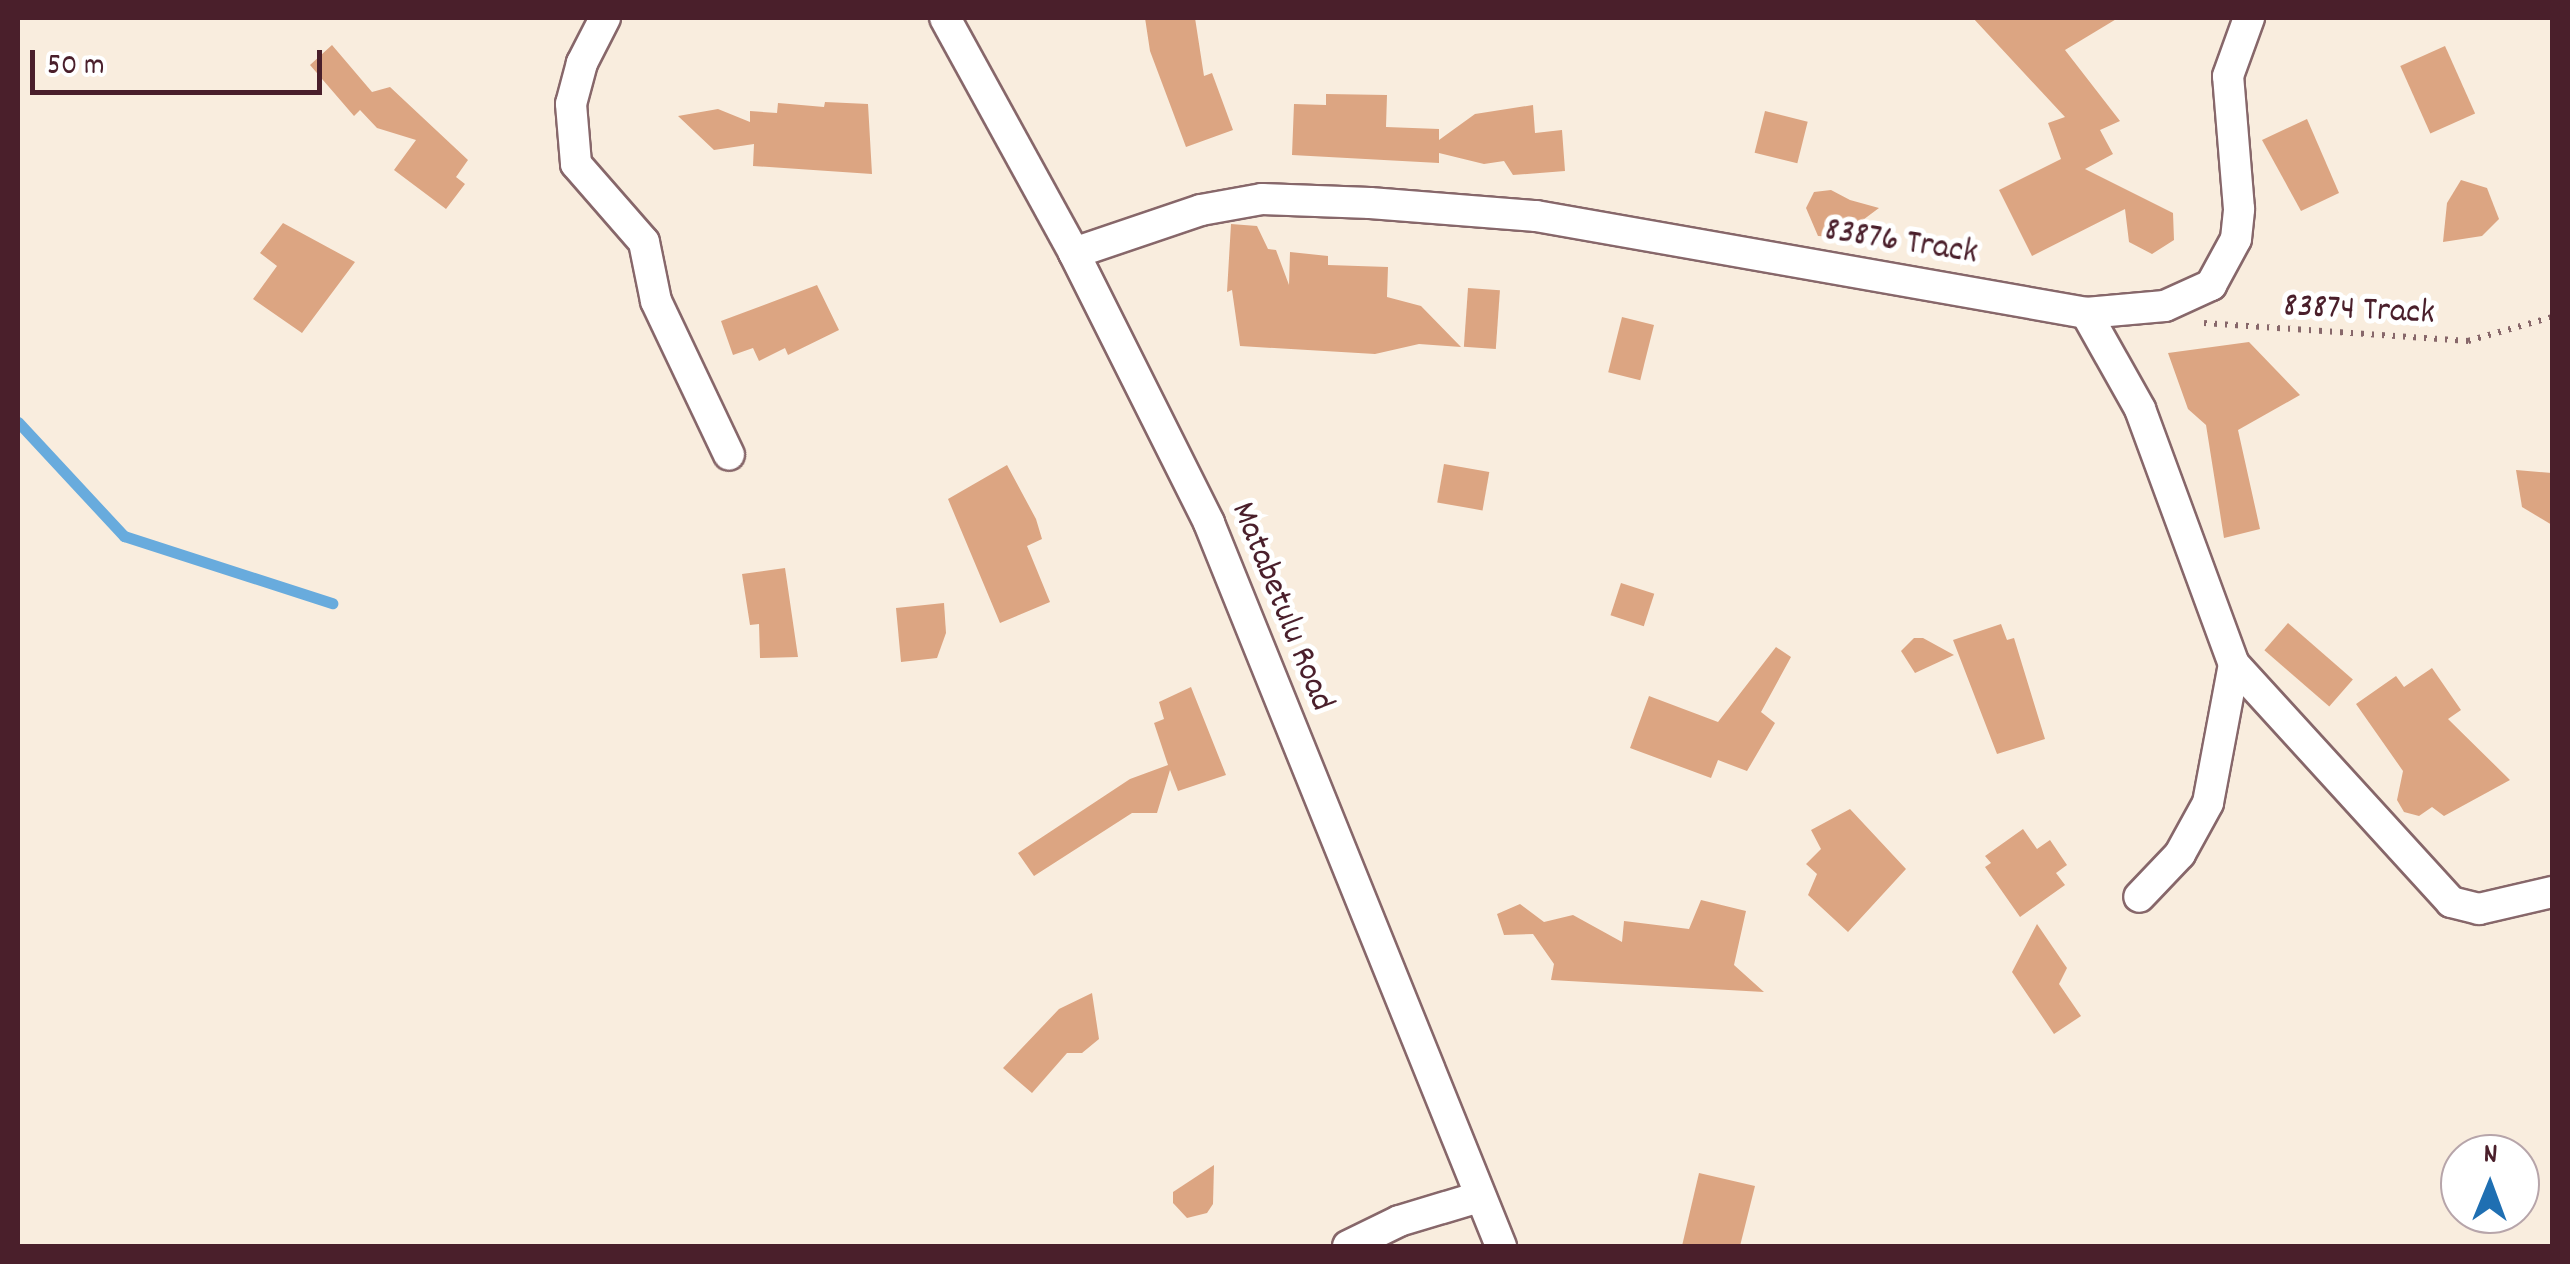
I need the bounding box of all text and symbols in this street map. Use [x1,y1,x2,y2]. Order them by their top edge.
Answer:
scale bar [35,30,328,92]
text: 50 m [47,46,105,89]
street label: 83876 Track [1822,210,1980,276]
street label: 83874 Track [2282,286,2436,336]
street label: Matabetulu Road [1220,496,1342,718]
north arrow [2440,1134,2540,1234]
text: N [2483,1136,2498,1176]

